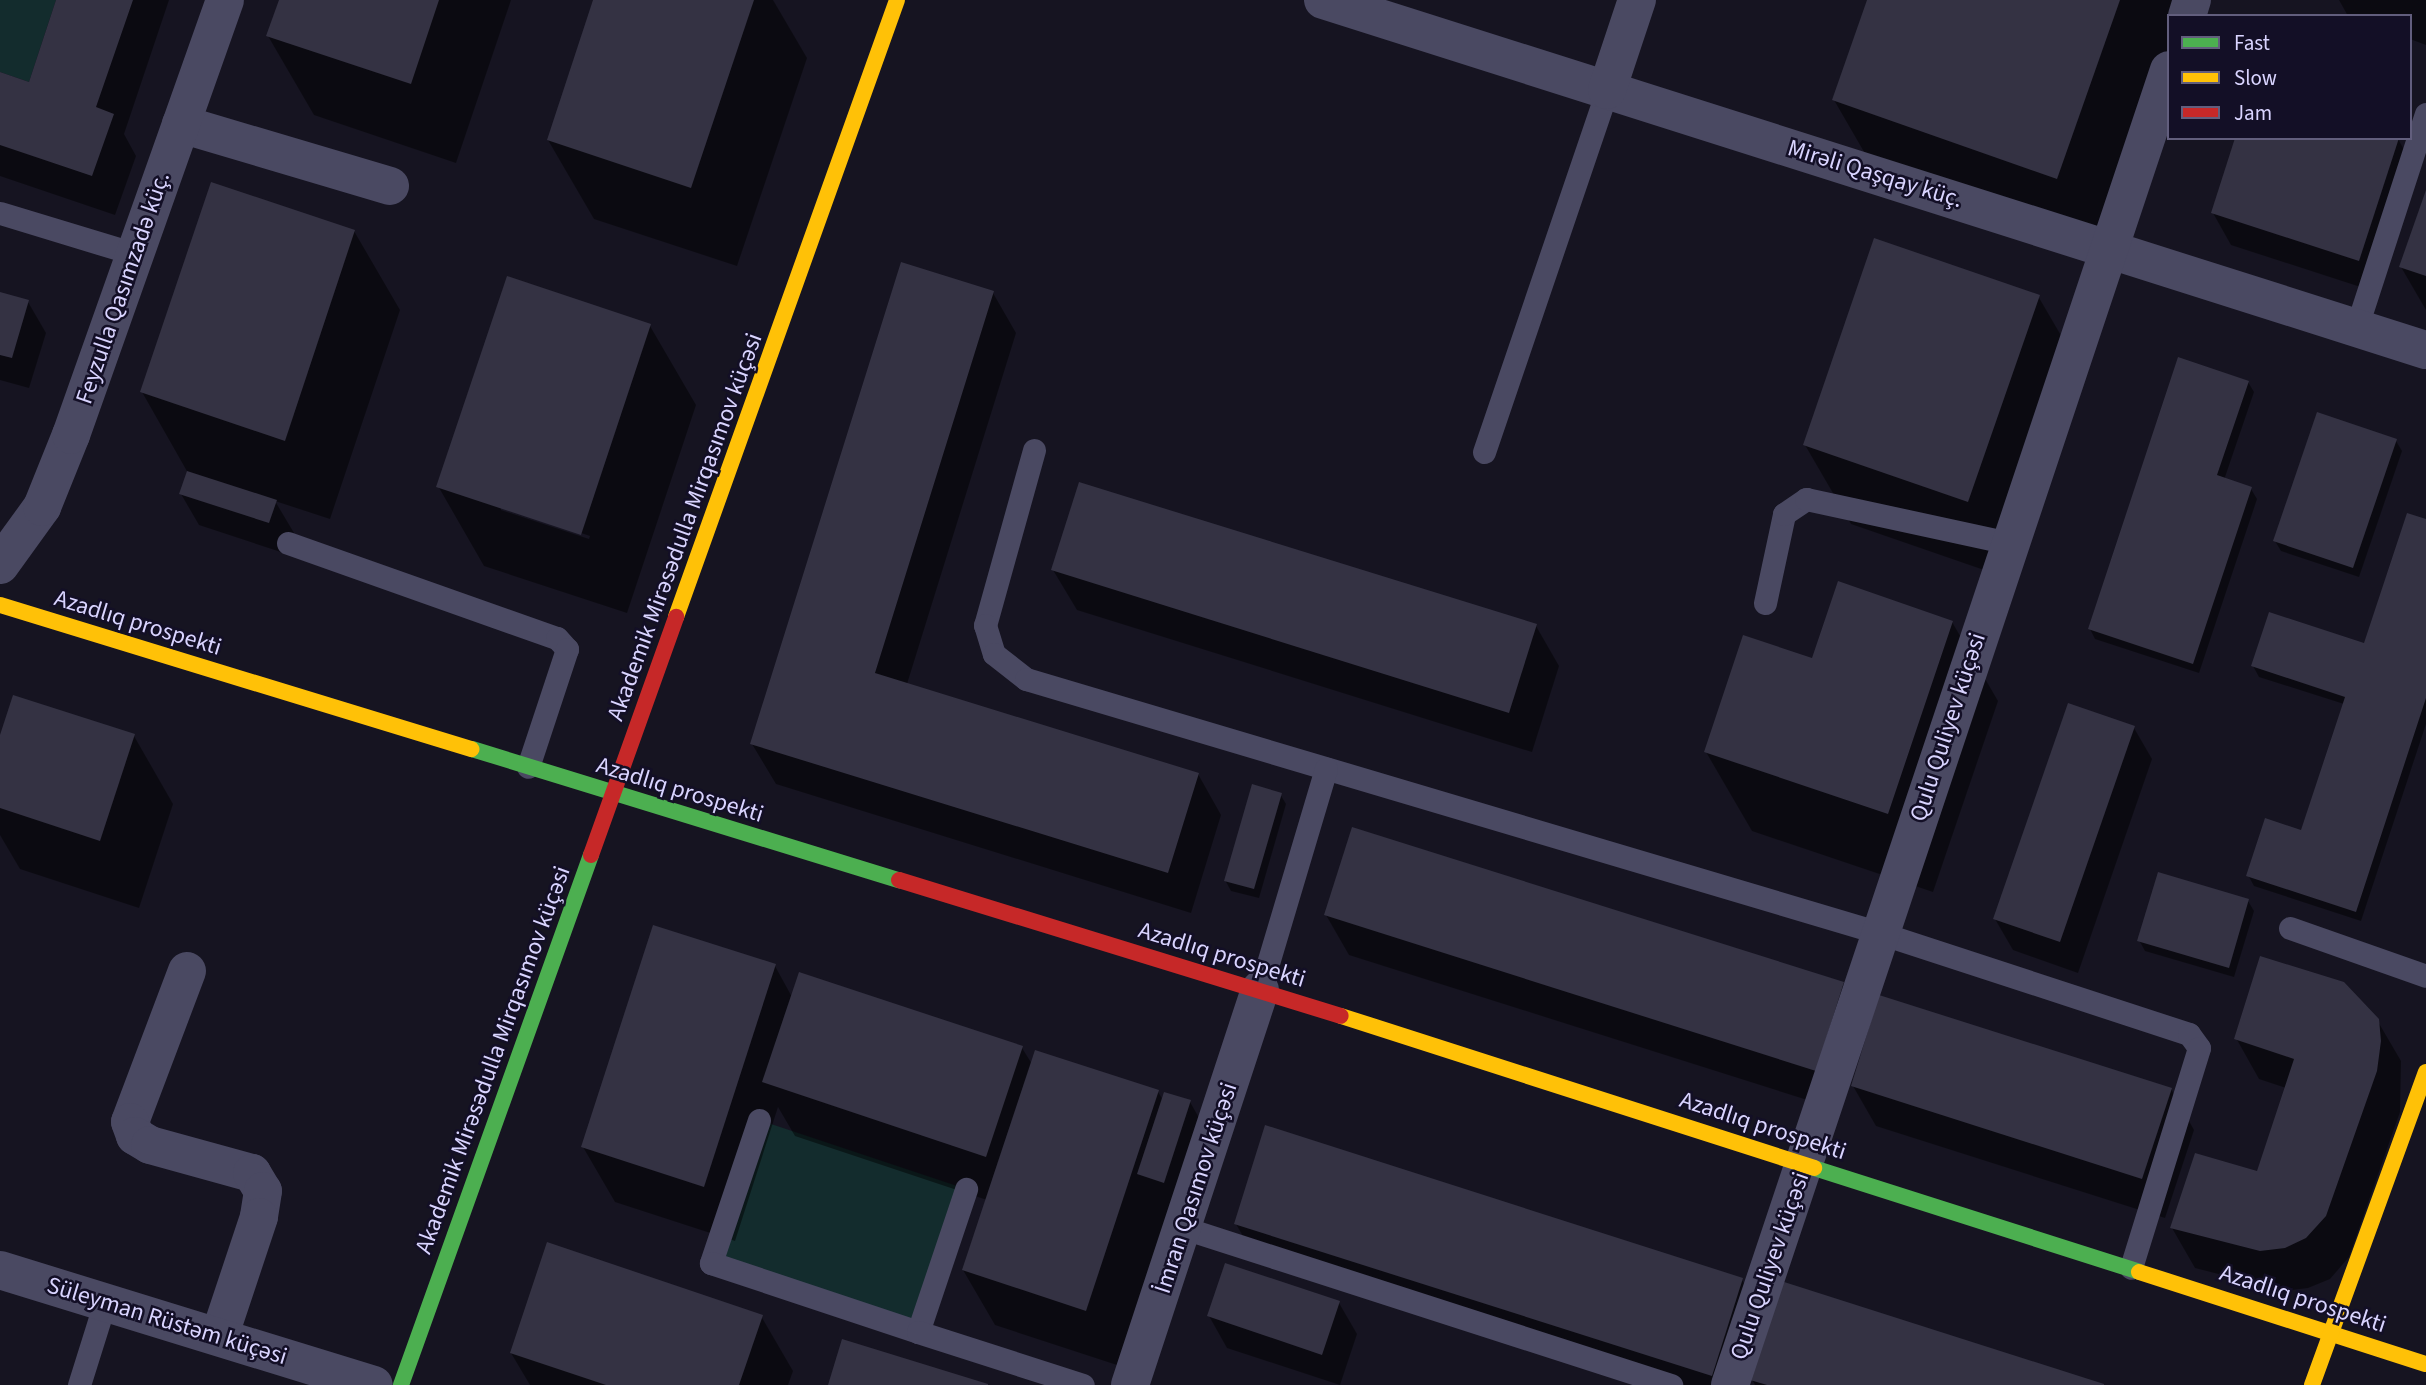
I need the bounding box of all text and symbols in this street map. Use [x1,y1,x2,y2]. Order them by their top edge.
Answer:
legend [2167,14,2412,140]
text: Fast [2234,28,2270,58]
text: Slow [2234,63,2277,93]
text: Jam [2234,98,2272,128]
street label: Mirəli Qaşqay küç. [1784,134,1966,214]
street label: Feyzulla Qasımzadə küç. [70,168,176,408]
street label: Akademik Mirəsədulla Mirqasımov küçəsi [601,329,769,725]
street label: Azadlıq prospekti [51,584,225,662]
street label: Qulu Quliyev küçəsi [1904,629,1992,825]
street label: Azadlıq prospekti [593,751,767,829]
street label: Akademik Mirəsədulla Mirqasımov küçəsi [409,862,577,1258]
street label: Azadlıq prospekti [1135,916,1309,994]
street label: İmran Qasımov küçəsi [1148,1079,1244,1297]
street label: Azadlıq prospekti [1676,1086,1850,1166]
street label: Qulu Quliyev küçəsi [1724,1168,1816,1364]
street label: Azadlıq prospekti [2216,1259,2390,1339]
street label: Süleyman Rüstəm küçəsi [43,1271,291,1371]

